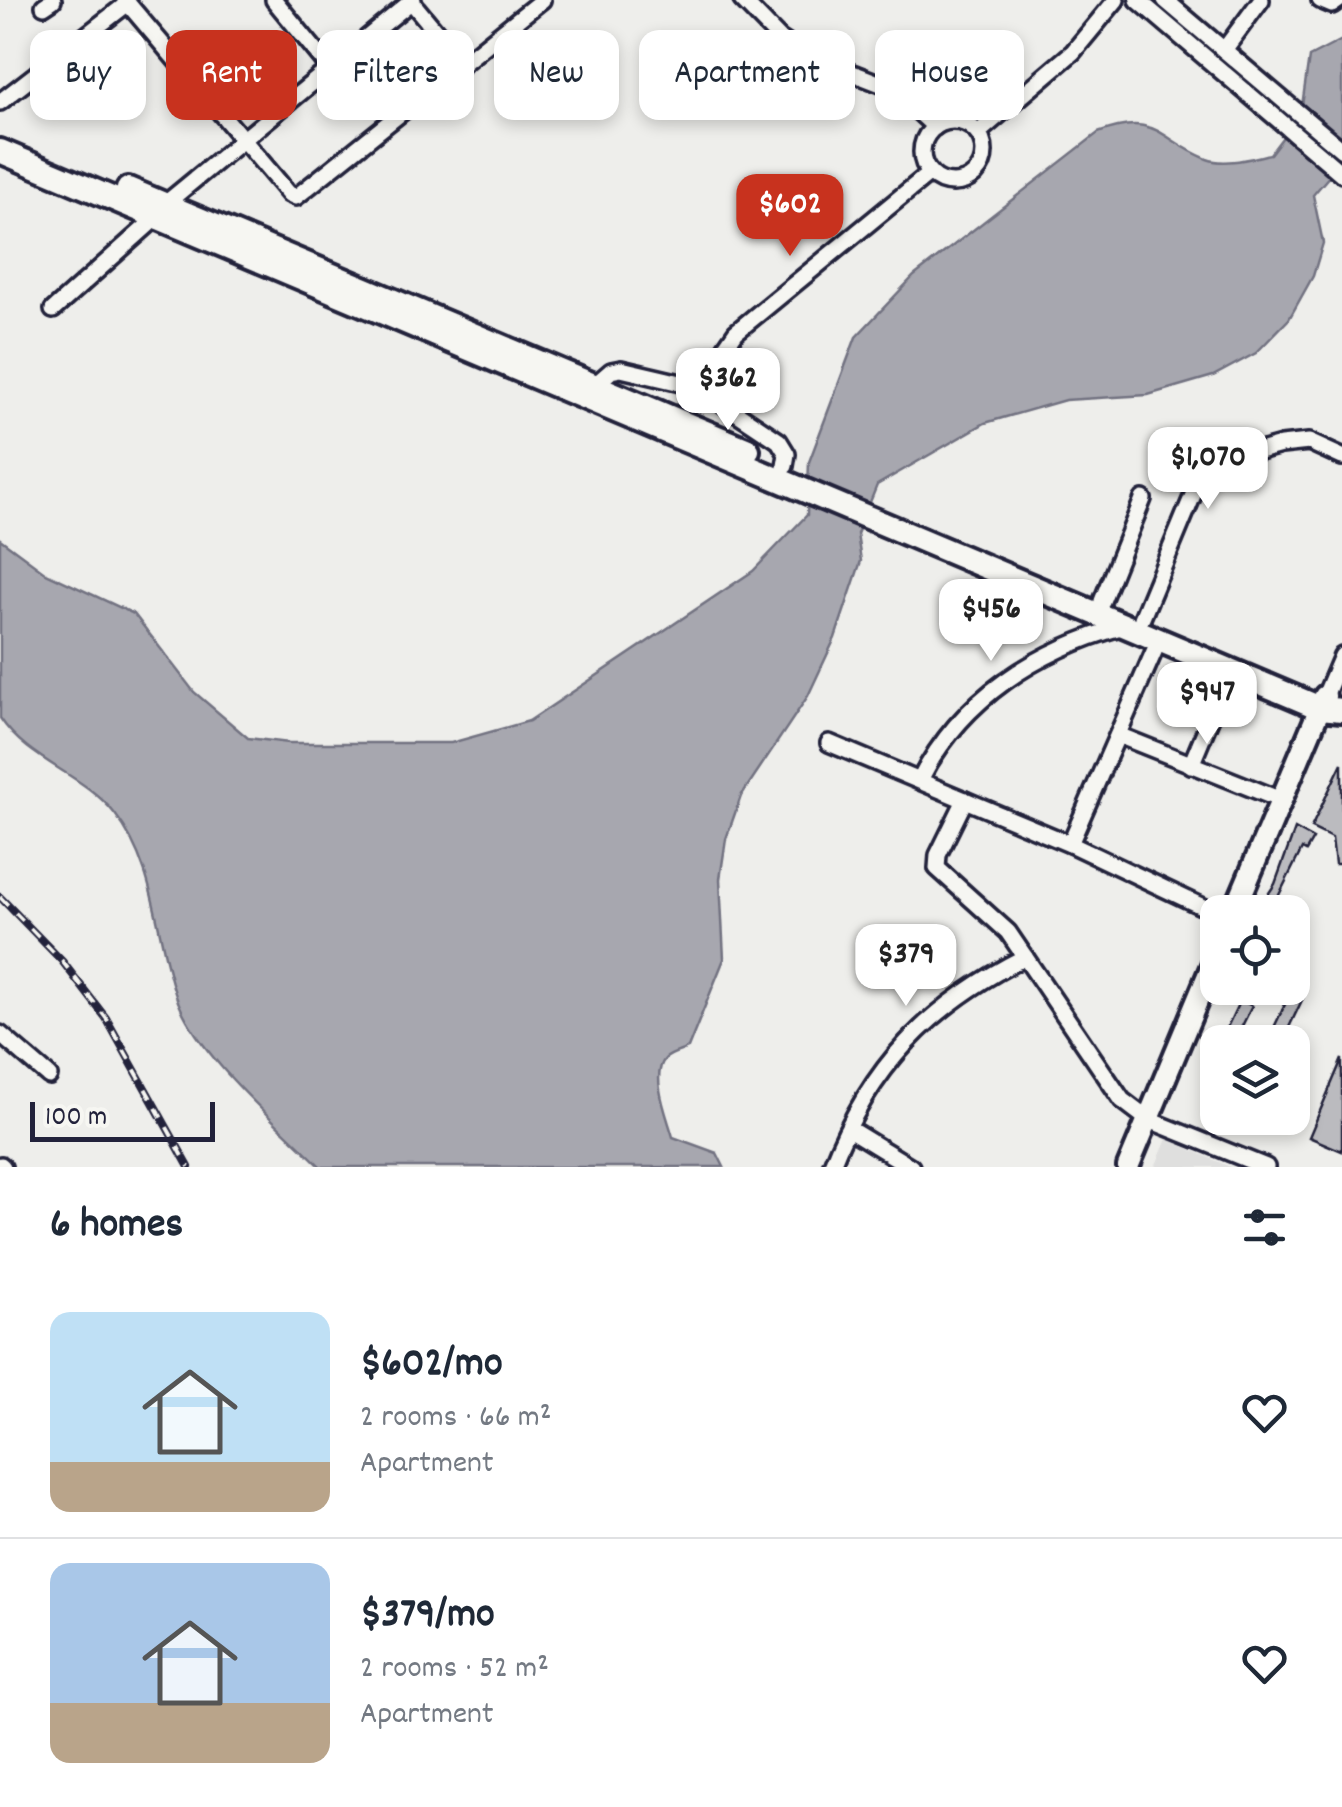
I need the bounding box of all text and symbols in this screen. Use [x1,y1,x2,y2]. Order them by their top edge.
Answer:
chip: Buy [30,30,146,120]
chip: Rent [166,30,297,120]
chip: Filters [317,30,474,120]
chip: New [494,30,619,120]
chip: Apartment [639,30,855,120]
chip: House [875,30,1024,120]
pin: $602 [731,174,849,259]
text: $602 [758,183,822,229]
pin: $362 [669,348,787,433]
text: $362 [698,357,758,403]
pin: $1,070 [1127,427,1289,512]
text: $1,070 [1170,436,1246,482]
pin: $456 [932,579,1050,664]
text: $456 [961,588,1021,634]
pin: $947 [1148,662,1266,747]
text: $947 [1179,671,1235,717]
map controls [1200,895,1310,1135]
button: locate [1200,895,1310,1005]
pin: $379 [847,924,965,1009]
text: $379 [877,933,935,979]
button: layers [1200,1025,1310,1135]
scale bar [30,1097,215,1142]
text: 100 m [45,1099,107,1139]
text: 6 homes [50,1197,183,1257]
icon: filters [1237,1200,1292,1255]
text: $602/mo [360,1336,503,1396]
icon: home [130,1352,250,1472]
icon: heart [1237,1385,1292,1440]
text: 2 rooms · 66 m² [360,1396,551,1442]
text: Apartment [360,1442,494,1488]
text: $379/mo [360,1587,495,1647]
icon: home [130,1603,250,1723]
icon: heart [1237,1636,1292,1691]
text: 2 rooms · 52 m² [360,1647,549,1693]
text: Apartment [360,1693,494,1739]

